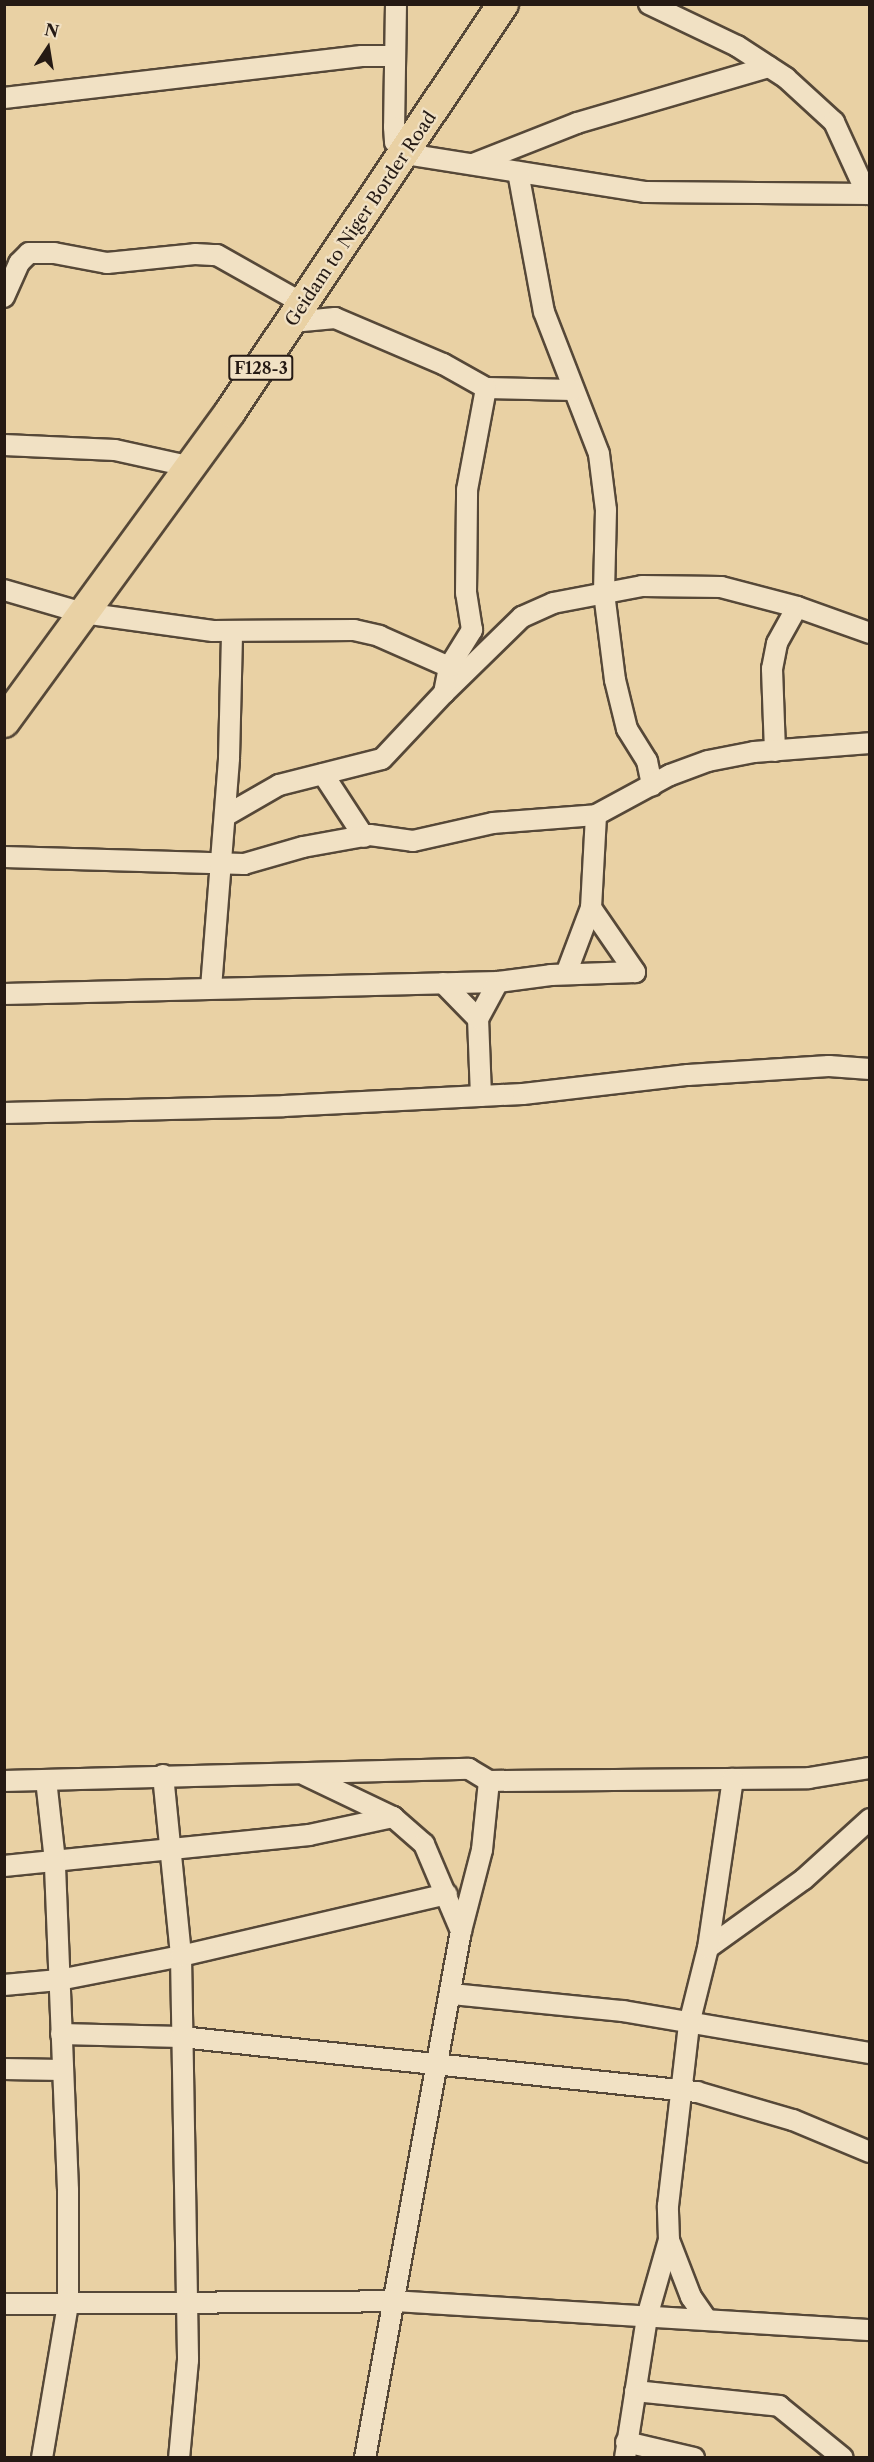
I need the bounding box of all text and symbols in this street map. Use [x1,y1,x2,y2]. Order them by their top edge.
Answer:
north arrow [18,18,78,78]
text: N [43,19,61,42]
street label: Geidam to Niger Border Road [281,107,441,331]
road number: F128-3 [228,355,294,381]

